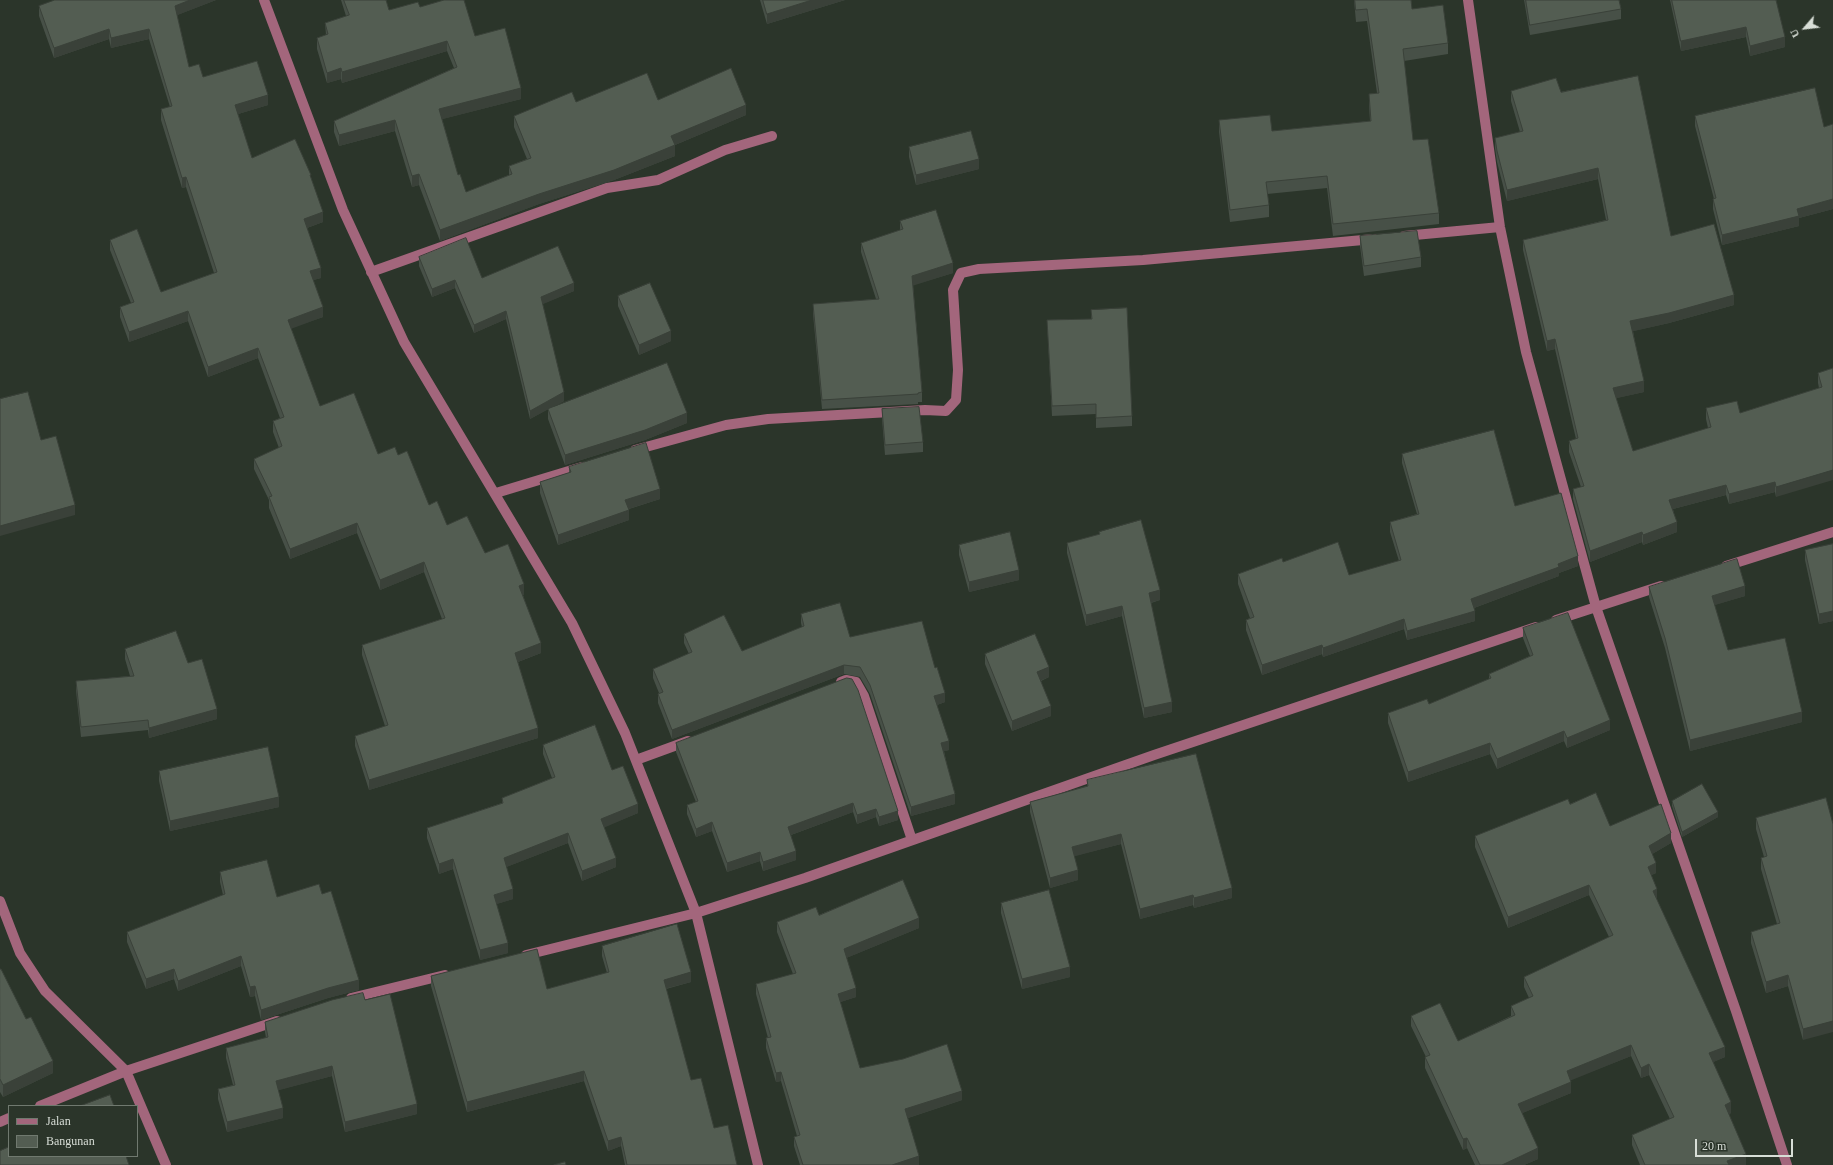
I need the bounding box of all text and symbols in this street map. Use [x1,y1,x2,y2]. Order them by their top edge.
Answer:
north arrow [1785,8,1825,48]
text: U [1787,27,1802,40]
legend [8,1105,138,1157]
text: Jalan [46,1114,71,1128]
scale bar [1697,1131,1795,1157]
text: Bangunan [46,1134,95,1148]
text: 20 m [1702,1139,1726,1153]

